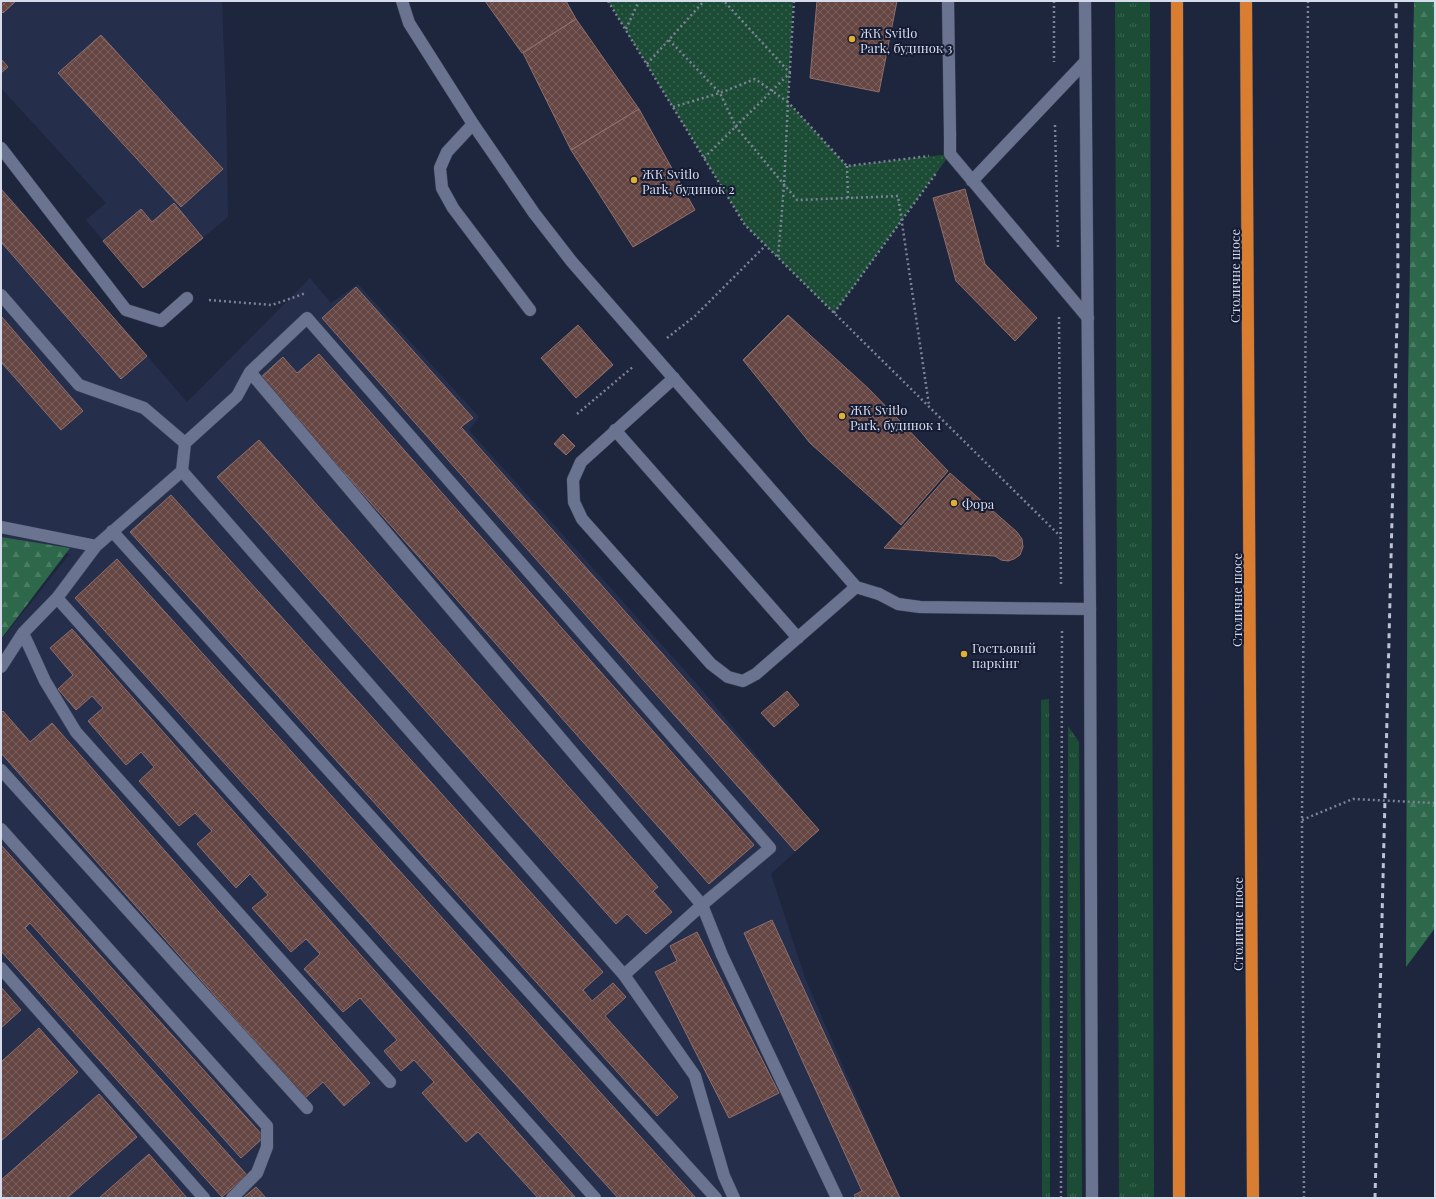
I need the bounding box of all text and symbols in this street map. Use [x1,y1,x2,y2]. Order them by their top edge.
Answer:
place label: ЖК Svitlo Park, будинок 3 [860,24,953,56]
marker: ЖК Svitlo Park, будинок 3 [847,34,857,44]
place label: ЖК Svitlo Park, будинок 2 [642,165,735,197]
marker: ЖК Svitlo Park, будинок 2 [629,175,639,185]
street label: Столичне шосе [1226,229,1243,323]
place label: ЖК Svitlo Park, будинок 1 [850,401,942,433]
marker: ЖК Svitlo Park, будинок 1 [837,411,847,421]
place label: Фора [962,495,995,512]
marker: Фора [949,498,959,508]
street label: Столичне шосе [1228,553,1245,647]
place label: Гостьовий паркінг [972,639,1036,671]
marker: Гостьовий паркінг [959,649,969,659]
street label: Столичне шосе [1229,877,1246,971]

